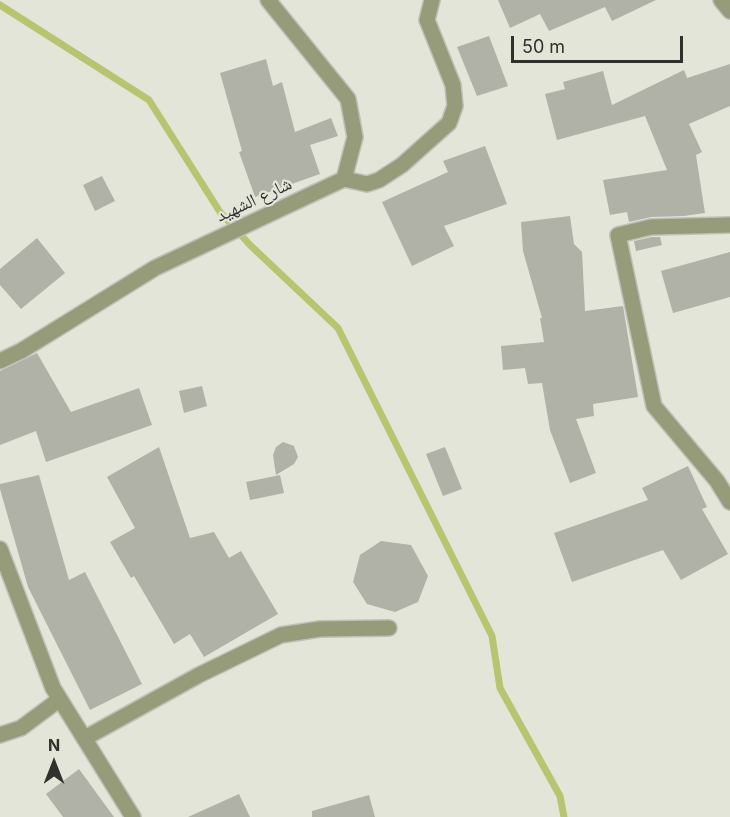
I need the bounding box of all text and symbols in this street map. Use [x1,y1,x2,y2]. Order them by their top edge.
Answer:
scale bar [514,24,686,62]
text: 50 m [522,36,565,57]
street label: شارع الشهيد [213,173,295,227]
north arrow [24,733,84,793]
text: N [48,735,60,755]

